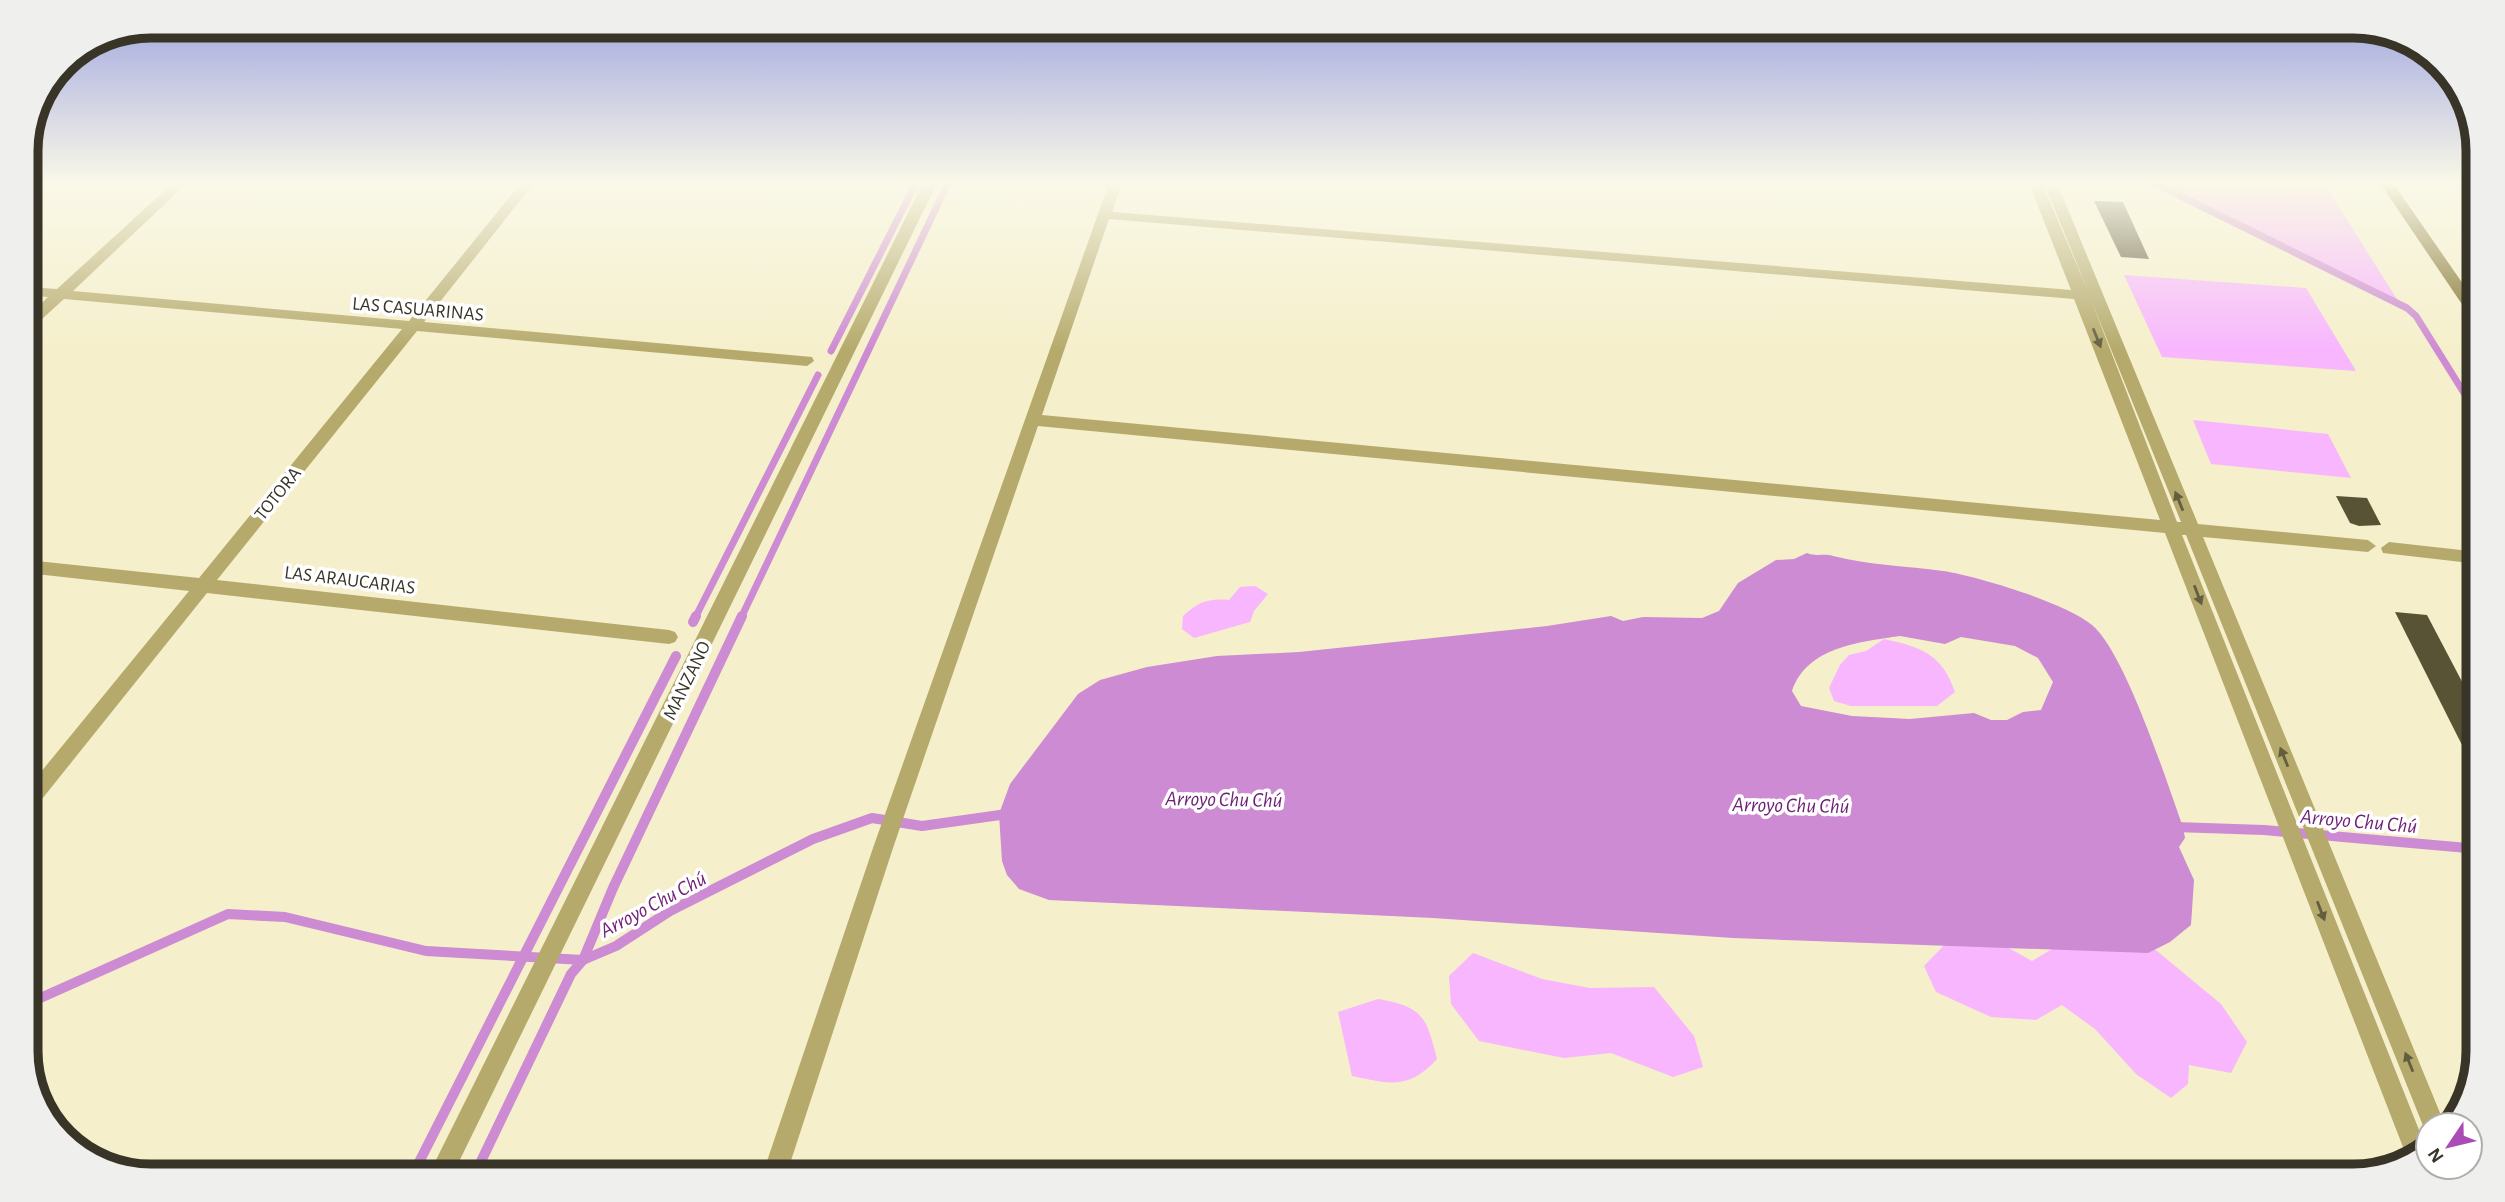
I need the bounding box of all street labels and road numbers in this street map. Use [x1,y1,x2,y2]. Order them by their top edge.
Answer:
street label: LAS CASUARINAS [351,294,484,325]
street label: TOTORA [251,464,305,524]
street label: LAS ARAUCARIAS [283,563,416,598]
street label: MANZANO [660,638,714,723]

